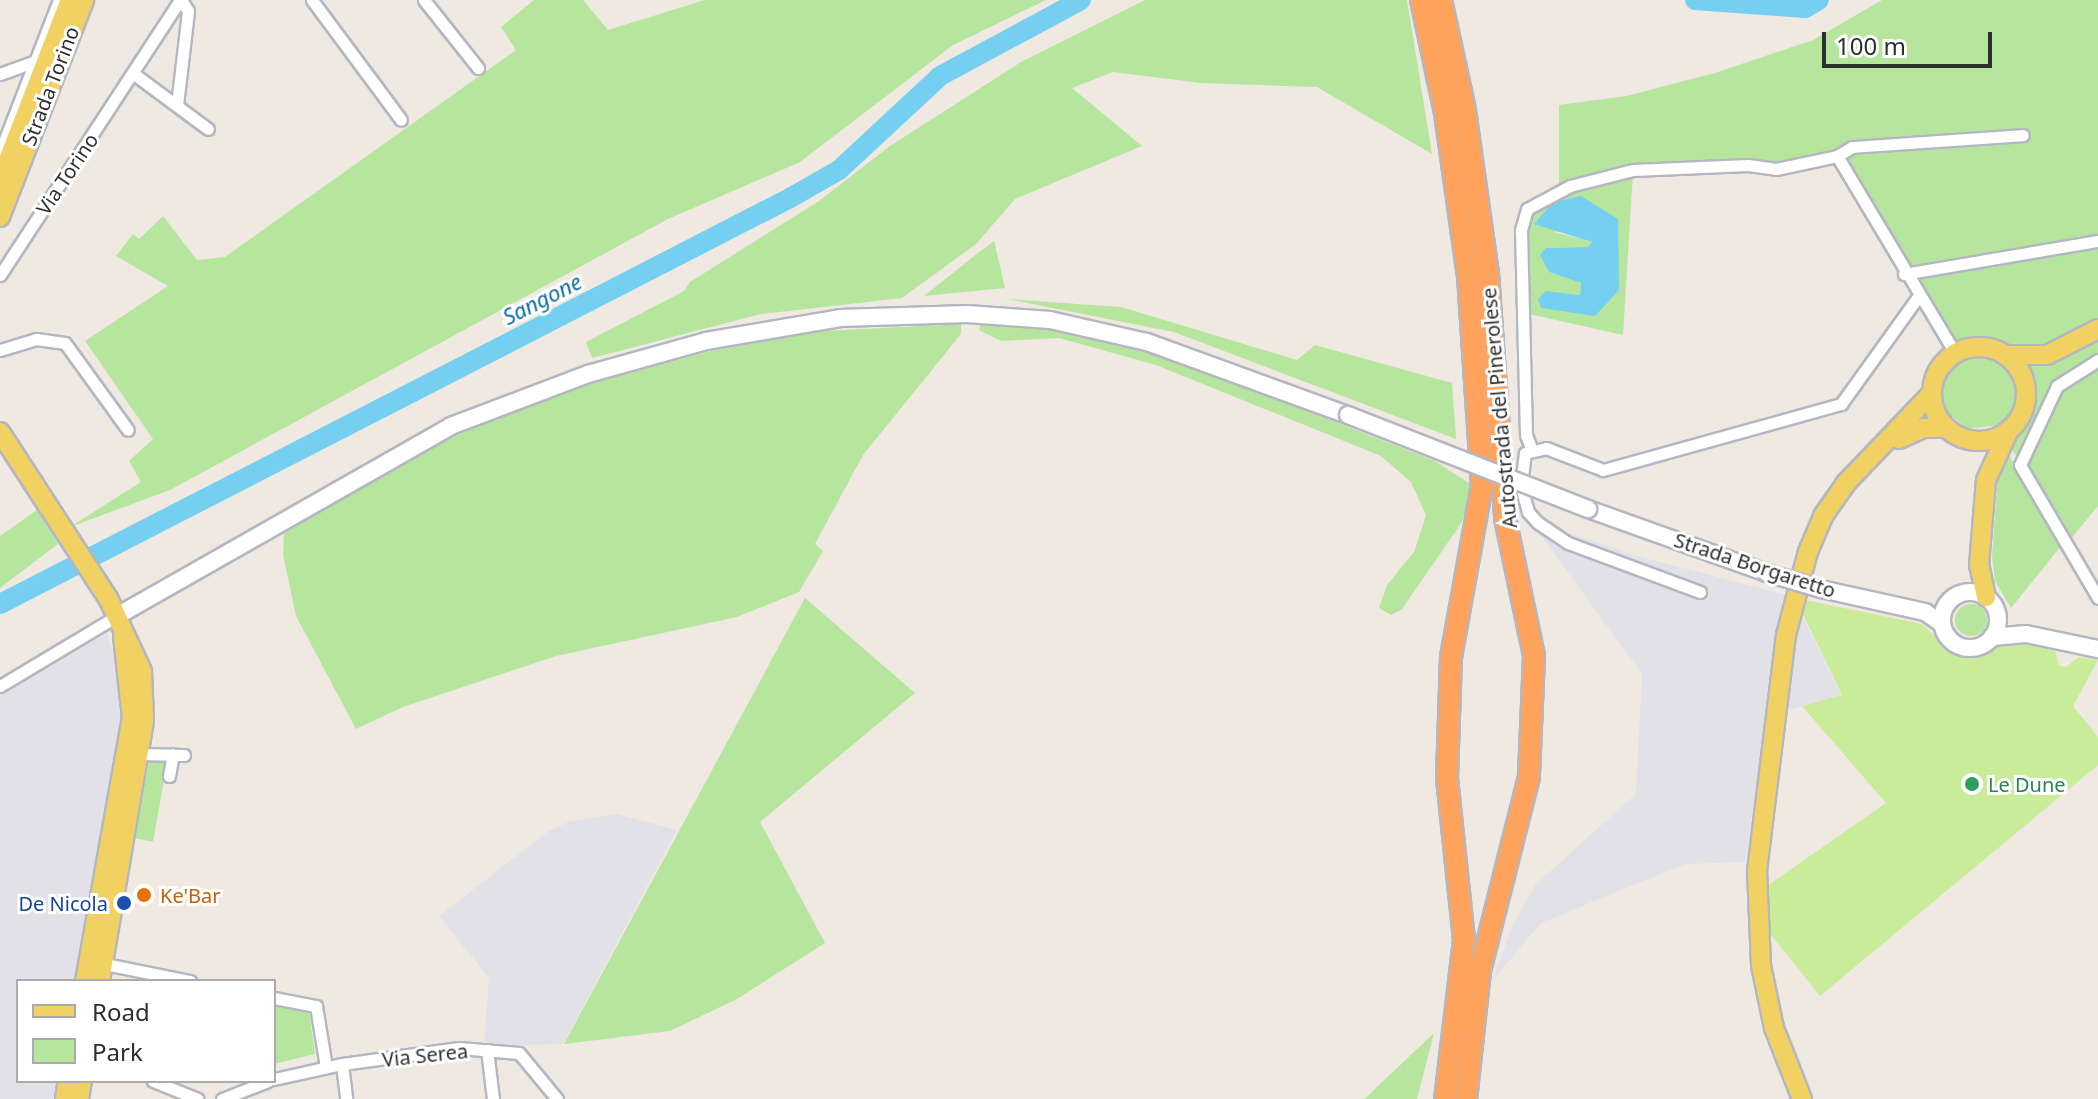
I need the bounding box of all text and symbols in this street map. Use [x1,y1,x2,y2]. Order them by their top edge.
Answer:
scale bar [1826,16,1996,66]
street label: Strada Torino [16,23,84,149]
text: 100 m [1836,29,1906,62]
street label: Via Torino [31,129,103,219]
water label: Sangone [498,268,586,330]
street label: Autostrada del Pinerolese [1477,287,1521,529]
street label: Strada Borgaretto [1671,528,1839,602]
place label: Le Dune [1988,772,2066,796]
marker: Le Dune [1963,775,1981,793]
place label: Ke'Bar [160,883,220,907]
marker: Ke'Bar [135,886,153,904]
place label: De Nicola [18,891,108,915]
marker: De Nicola [115,894,133,912]
legend [16,979,276,1083]
text: Road [92,995,150,1028]
text: Park [92,1035,143,1068]
street label: Via Serea [381,1039,469,1071]

